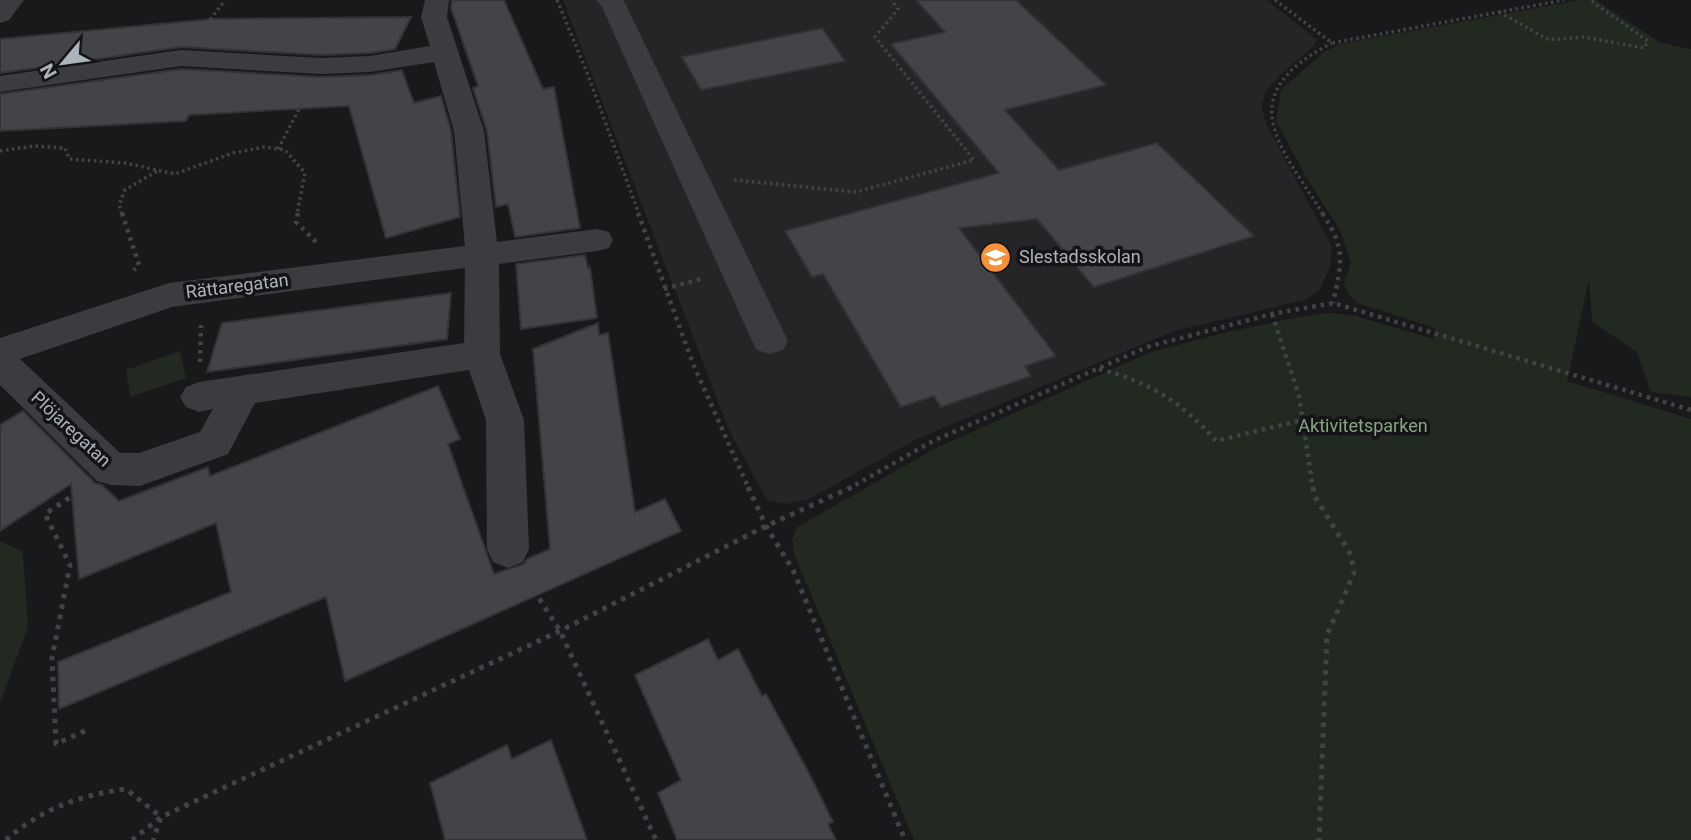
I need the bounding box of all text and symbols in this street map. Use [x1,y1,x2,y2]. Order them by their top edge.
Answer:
north arrow [28,28,98,98]
text: N [35,60,62,82]
school or university icon: Slestadsskolan [979,240,1013,274]
place label: Slestadsskolan [1019,246,1141,267]
street label: Rättaregatan [184,269,290,302]
street label: Plöjaregatan [27,386,115,471]
park label: Aktivitetsparken [1298,415,1428,436]

